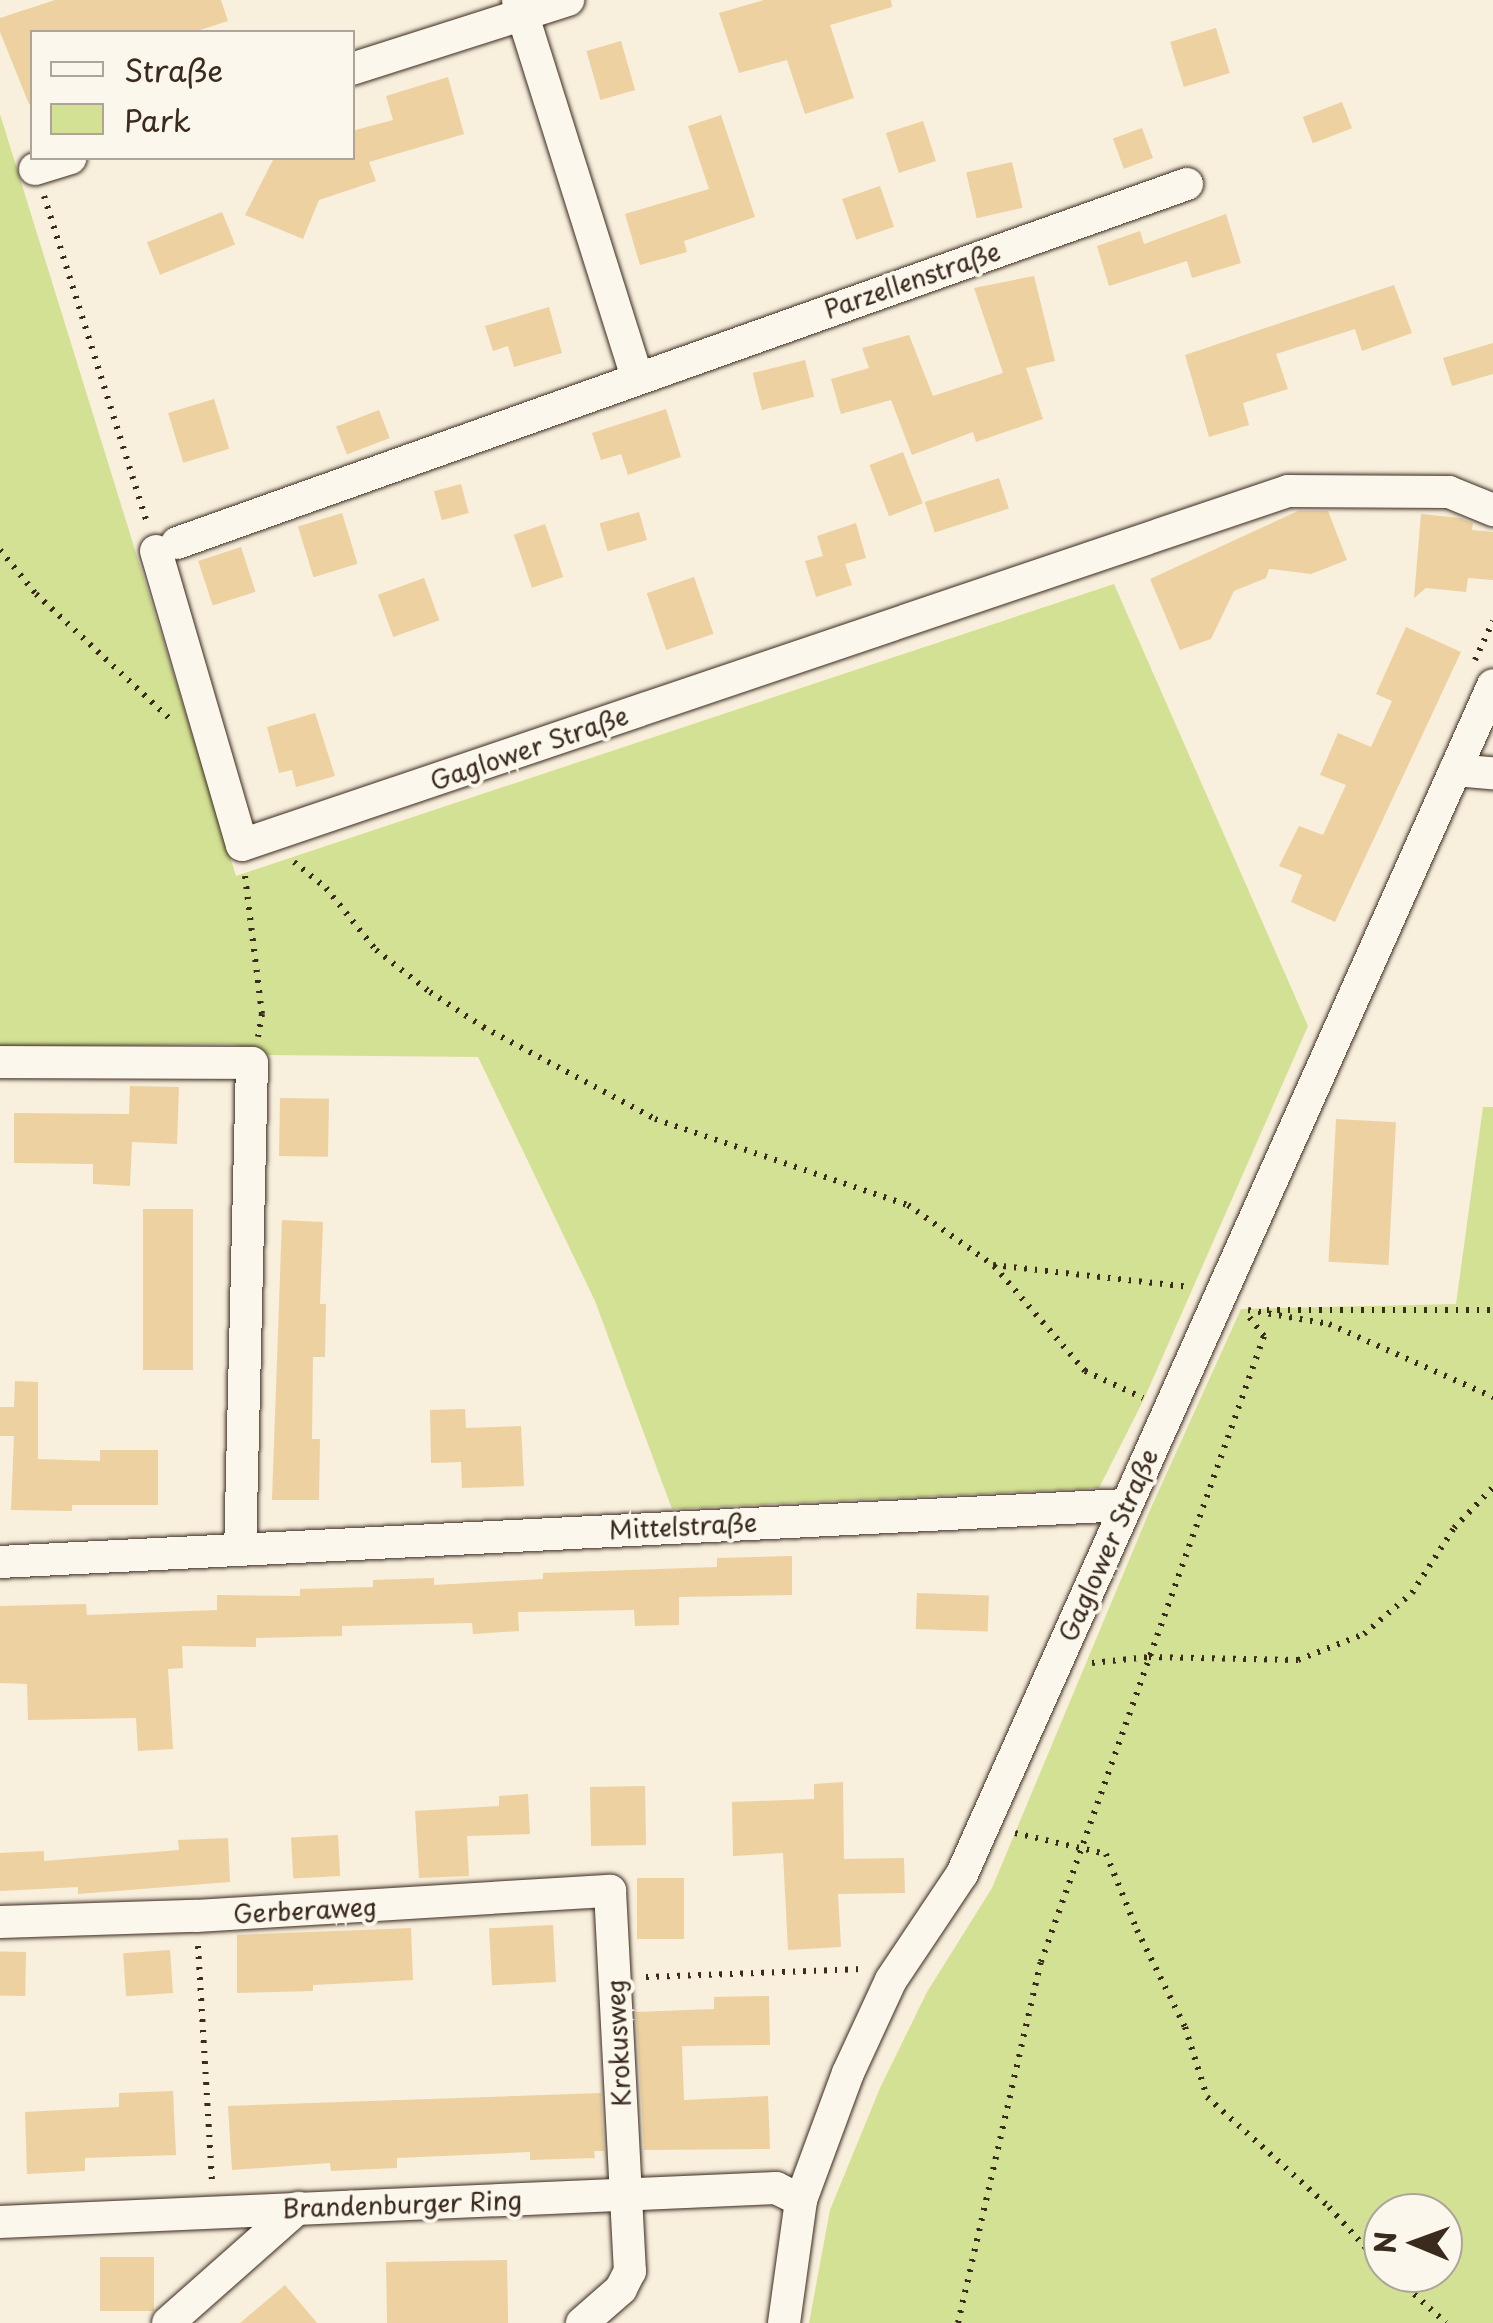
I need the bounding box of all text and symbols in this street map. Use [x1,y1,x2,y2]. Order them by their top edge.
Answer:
legend [30,30,355,160]
text: Straße [124,47,223,92]
text: Park [124,97,191,142]
street label: Parzellenstraße [820,236,1004,324]
street label: Gaglower Straße [427,700,631,796]
street label: Gaglower Straße [1052,1445,1164,1645]
street label: Mittelstraße [608,1507,758,1545]
street label: Gerberaweg [232,1891,378,1929]
street label: Krokusweg [600,1978,636,2108]
street label: Brandenburger Ring [281,2185,523,2223]
north arrow [1363,2193,1463,2293]
text: N [1363,2231,1406,2254]

